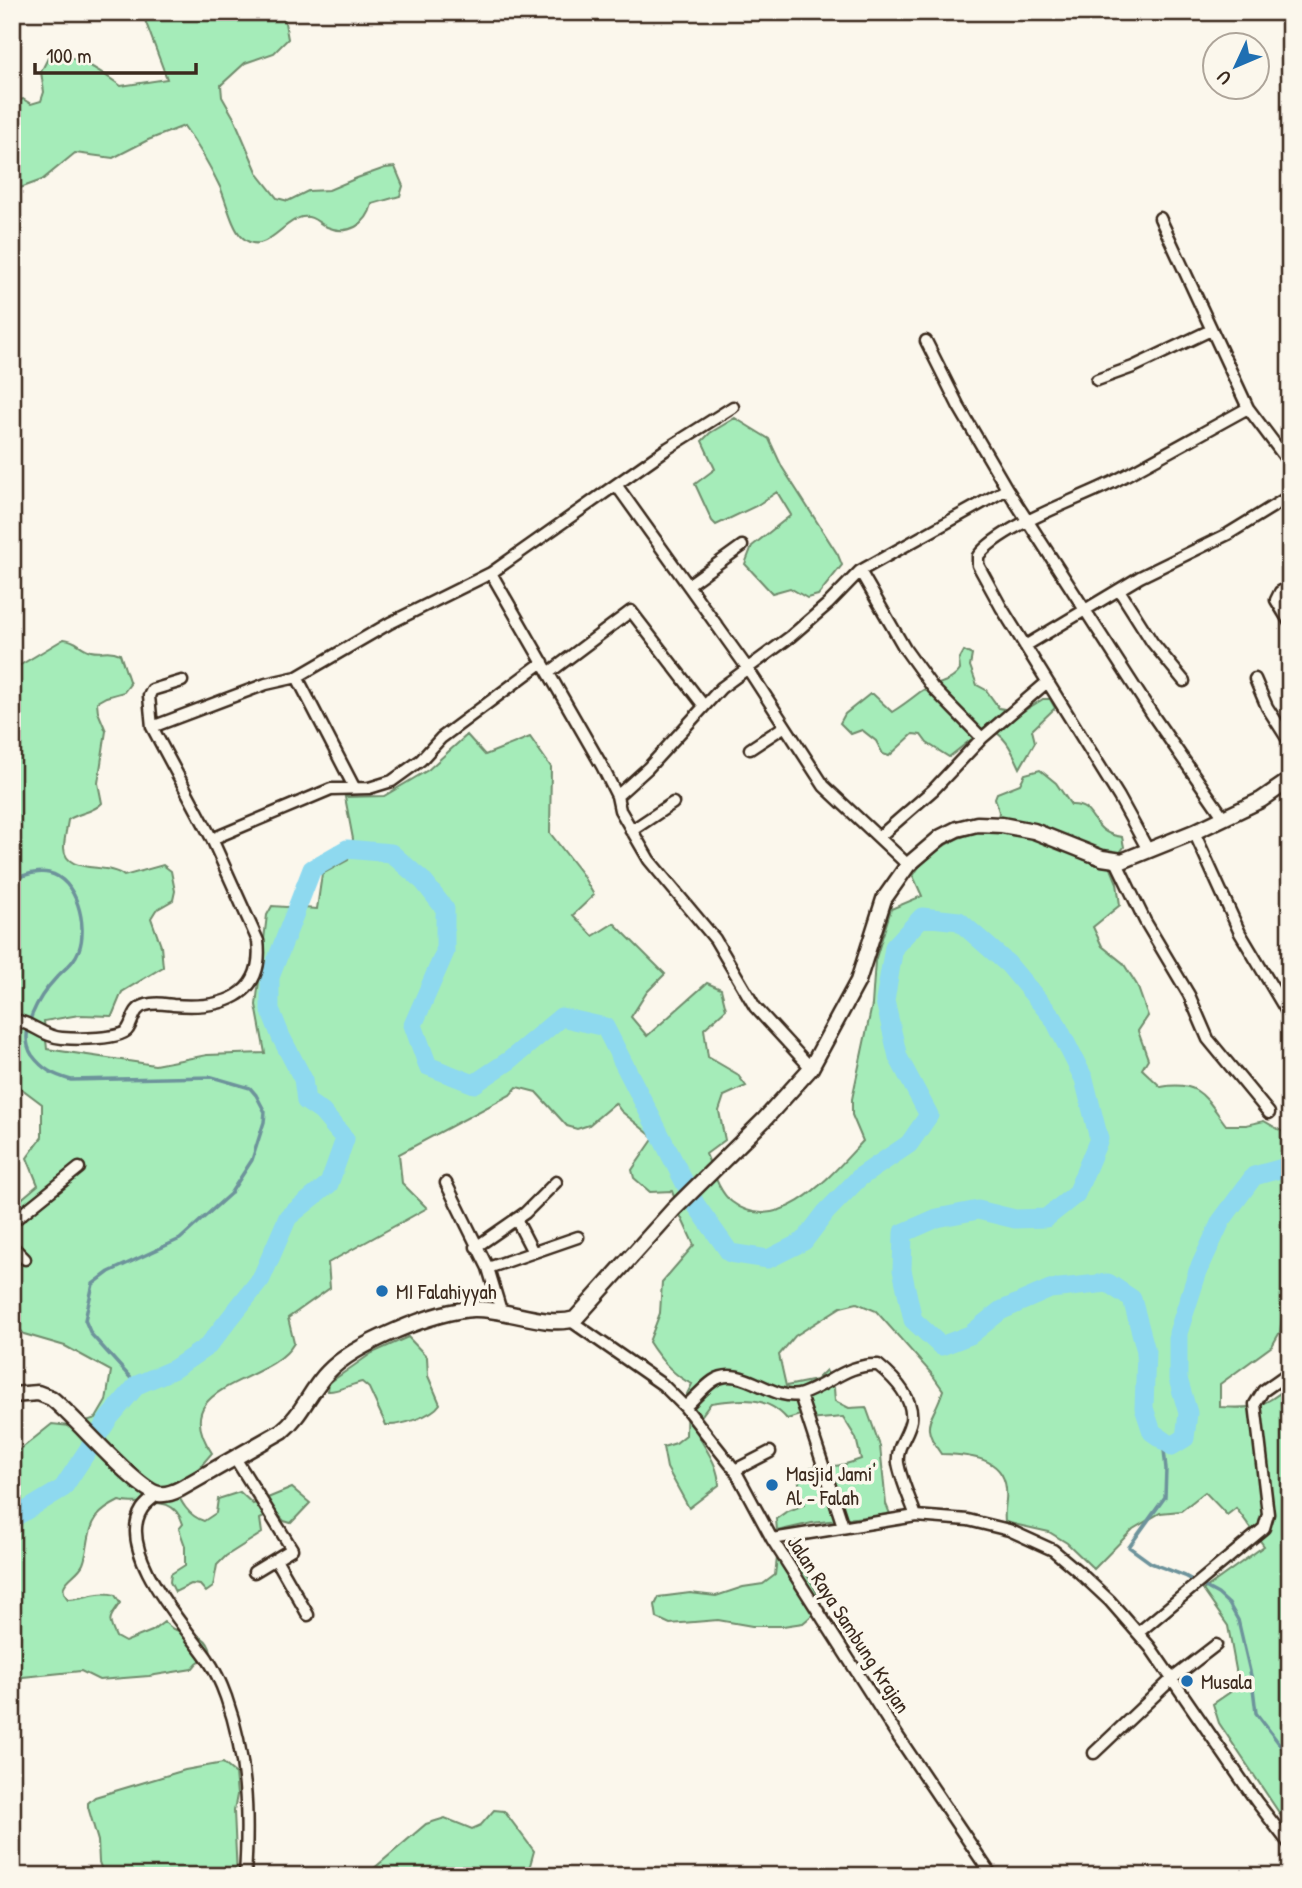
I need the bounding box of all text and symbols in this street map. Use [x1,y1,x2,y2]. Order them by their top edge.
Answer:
scale bar [35,32,196,76]
north arrow [1200,32,1270,102]
text: 100 m [46,41,92,70]
text: U [1210,65,1237,91]
place label: MI Falahiyyah [396,1277,497,1306]
marker: MI Falahiyyah [374,1283,390,1299]
place label: Masjid Jami' Al - Falah [786,1459,876,1512]
marker: Masjid Jami' Al - Falah [764,1477,780,1493]
street label: Jalan Raya Sambung Krajan [781,1529,917,1719]
place label: Musala [1201,1667,1252,1696]
marker: Musala [1179,1673,1195,1689]

